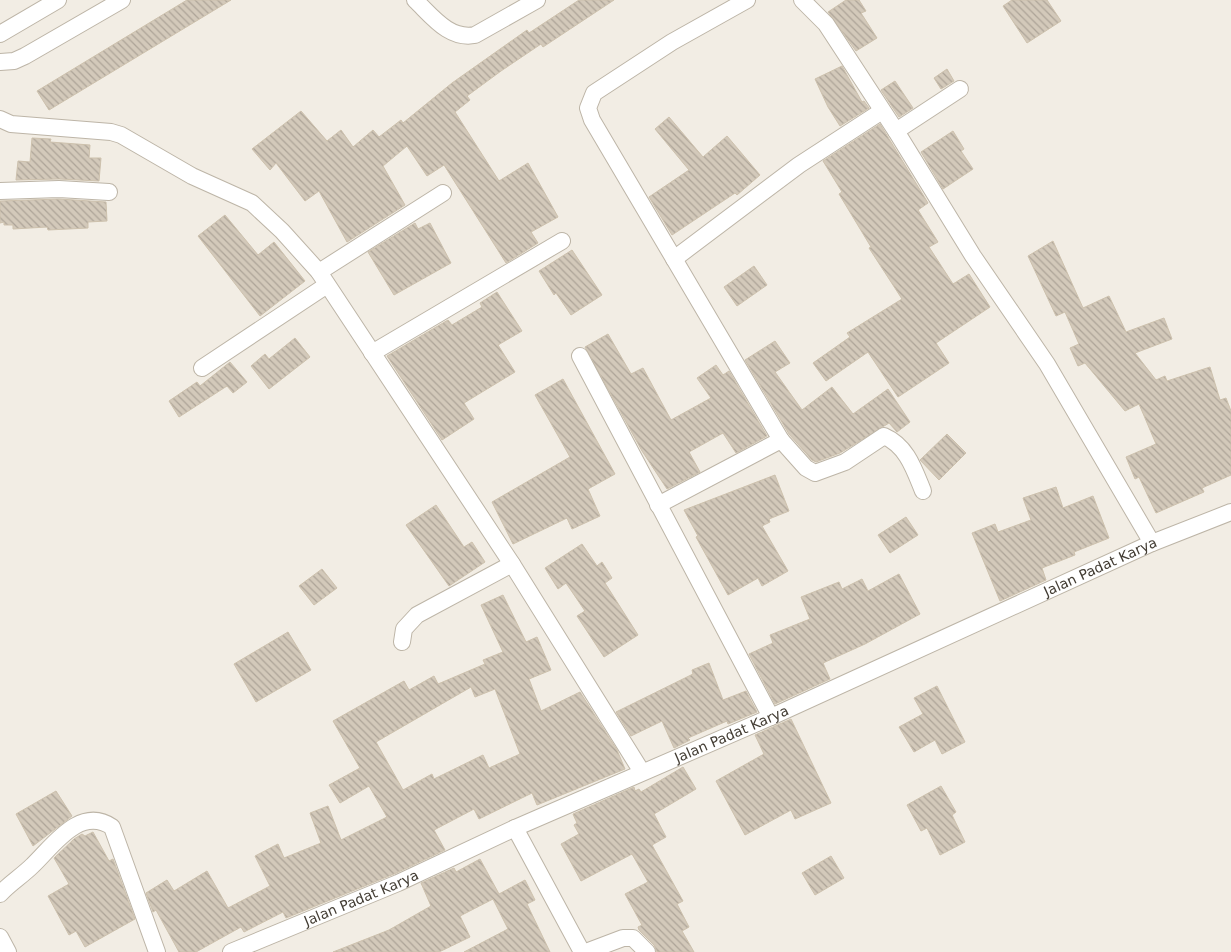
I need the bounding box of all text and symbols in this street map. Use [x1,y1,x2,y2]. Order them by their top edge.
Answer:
street label: Jalan Padat Karya [1040,534,1159,600]
street label: Jalan Padat Karya [671,702,791,766]
street label: Jalan Padat Karya [301,867,421,929]

